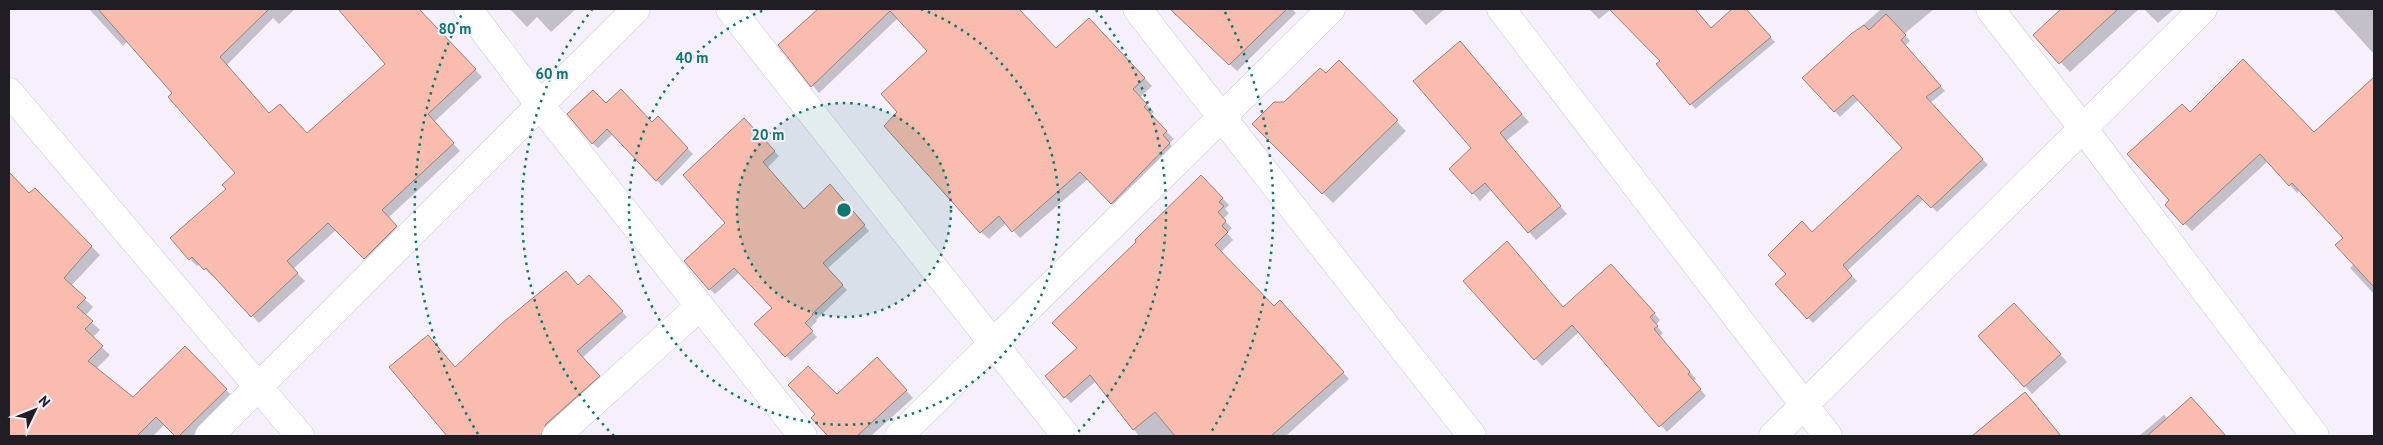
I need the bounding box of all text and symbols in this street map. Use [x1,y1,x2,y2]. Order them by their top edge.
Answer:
text: 80 m [439,19,471,38]
text: 40 m [676,48,708,67]
text: 60 m [536,64,568,83]
text: 20 m [752,125,784,144]
centre of rings [835,201,853,219]
north arrow [10,385,60,435]
text: N [35,392,54,411]

